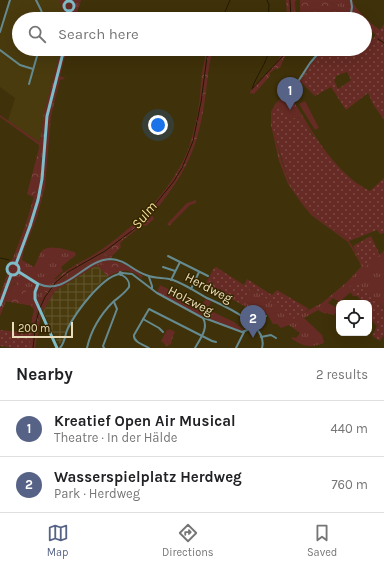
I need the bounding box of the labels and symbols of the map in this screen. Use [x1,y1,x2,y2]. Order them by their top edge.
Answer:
pin: 1 [277,77,303,110]
your location [148,115,168,135]
water label: Sulm [128,198,161,232]
street label: Herdweg [183,269,236,306]
street label: Holzweg [166,283,217,319]
pin: 2 [240,305,266,338]
scale bar [12,320,73,339]

